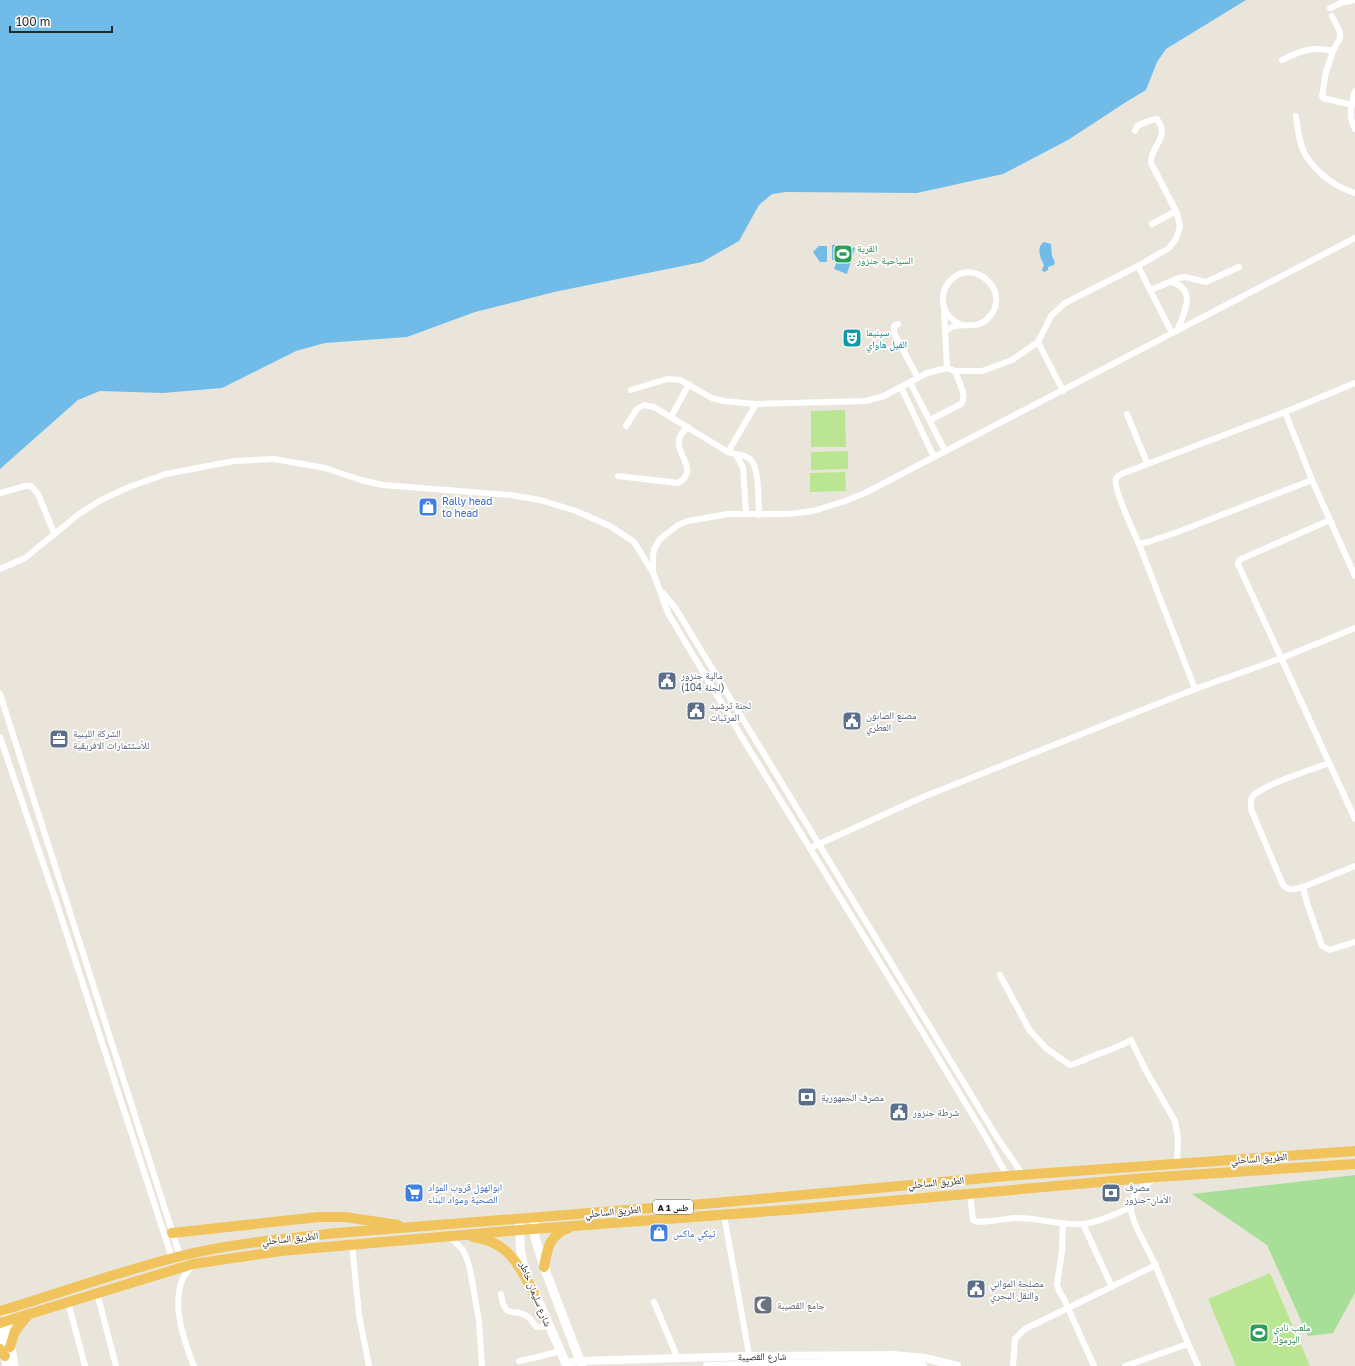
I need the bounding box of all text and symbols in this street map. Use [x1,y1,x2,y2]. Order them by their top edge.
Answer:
scale bar [10,8,112,34]
text: 100 m [16,14,50,29]
place label: القرية السياحية جنزور [856,242,913,266]
sports icon: القرية السياحية جنزور [832,243,854,265]
place label: سينيما الفيل هاواي [866,326,907,353]
theatre icon: سينيما الفيل هاواي [841,327,863,349]
place label: Rally head to head [442,495,492,519]
shop icon: Rally head to head [417,496,439,518]
place label: مالية جنزور (لجنة 104) [680,669,725,693]
public building icon: مالية جنزور (لجنة 104) [656,670,678,692]
place label: لجنة ترشيد المرتبات [710,699,751,723]
public building icon: لجنة ترشيد المرتبات [685,700,707,722]
place label: مصنع الصابون العطري [866,709,917,736]
public building icon: مصنع الصابون العطري [841,710,863,732]
place label: الشركة الليبية للأستثمارات الافريقية [73,727,149,751]
office icon: الشركة الليبية للأستثمارات الافريقية [48,728,70,750]
bank icon: مصرف الجمهورية [796,1086,818,1108]
place label: مصرف الجمهورية [821,1091,884,1103]
public building icon: شرطة جنزور [888,1101,910,1123]
place label: شرطة جنزور [912,1106,960,1118]
street label: الطريق الساحلي [1230,1150,1288,1168]
street label: الطريق الساحلي [907,1174,965,1193]
place label: ابوالهول قروب المواد الصحية ومواد البناء [428,1181,502,1205]
place label: مصرف الأمان-جنزور [1124,1181,1171,1206]
supermarket icon: ابوالهول قروب المواد الصحية ومواد البناء [403,1182,425,1204]
bank icon: مصرف الأمان-جنزور [1100,1182,1122,1204]
road number: A 1 طس [653,1200,693,1214]
street label: الطريق الساحلي [584,1203,642,1222]
shop icon: تيكي ماكس [648,1222,670,1244]
place label: تيكي ماكس [673,1227,715,1242]
street label: الطريق الساحلي [261,1229,319,1249]
street label: شارع سليمان خاطر [516,1259,555,1329]
place label: مصلحة المواني والنقل البحري [990,1277,1044,1304]
public building icon: مصلحة المواني والنقل البحري [965,1278,987,1300]
mosque icon: جامع القصيبة [752,1294,774,1316]
place label: جامع القصيبة [777,1299,826,1312]
place label: ملعب نادي اليرموك [1273,1321,1311,1345]
sports icon: ملعب نادي اليرموك [1248,1322,1270,1344]
street label: شارع القصيبة [738,1350,787,1363]

